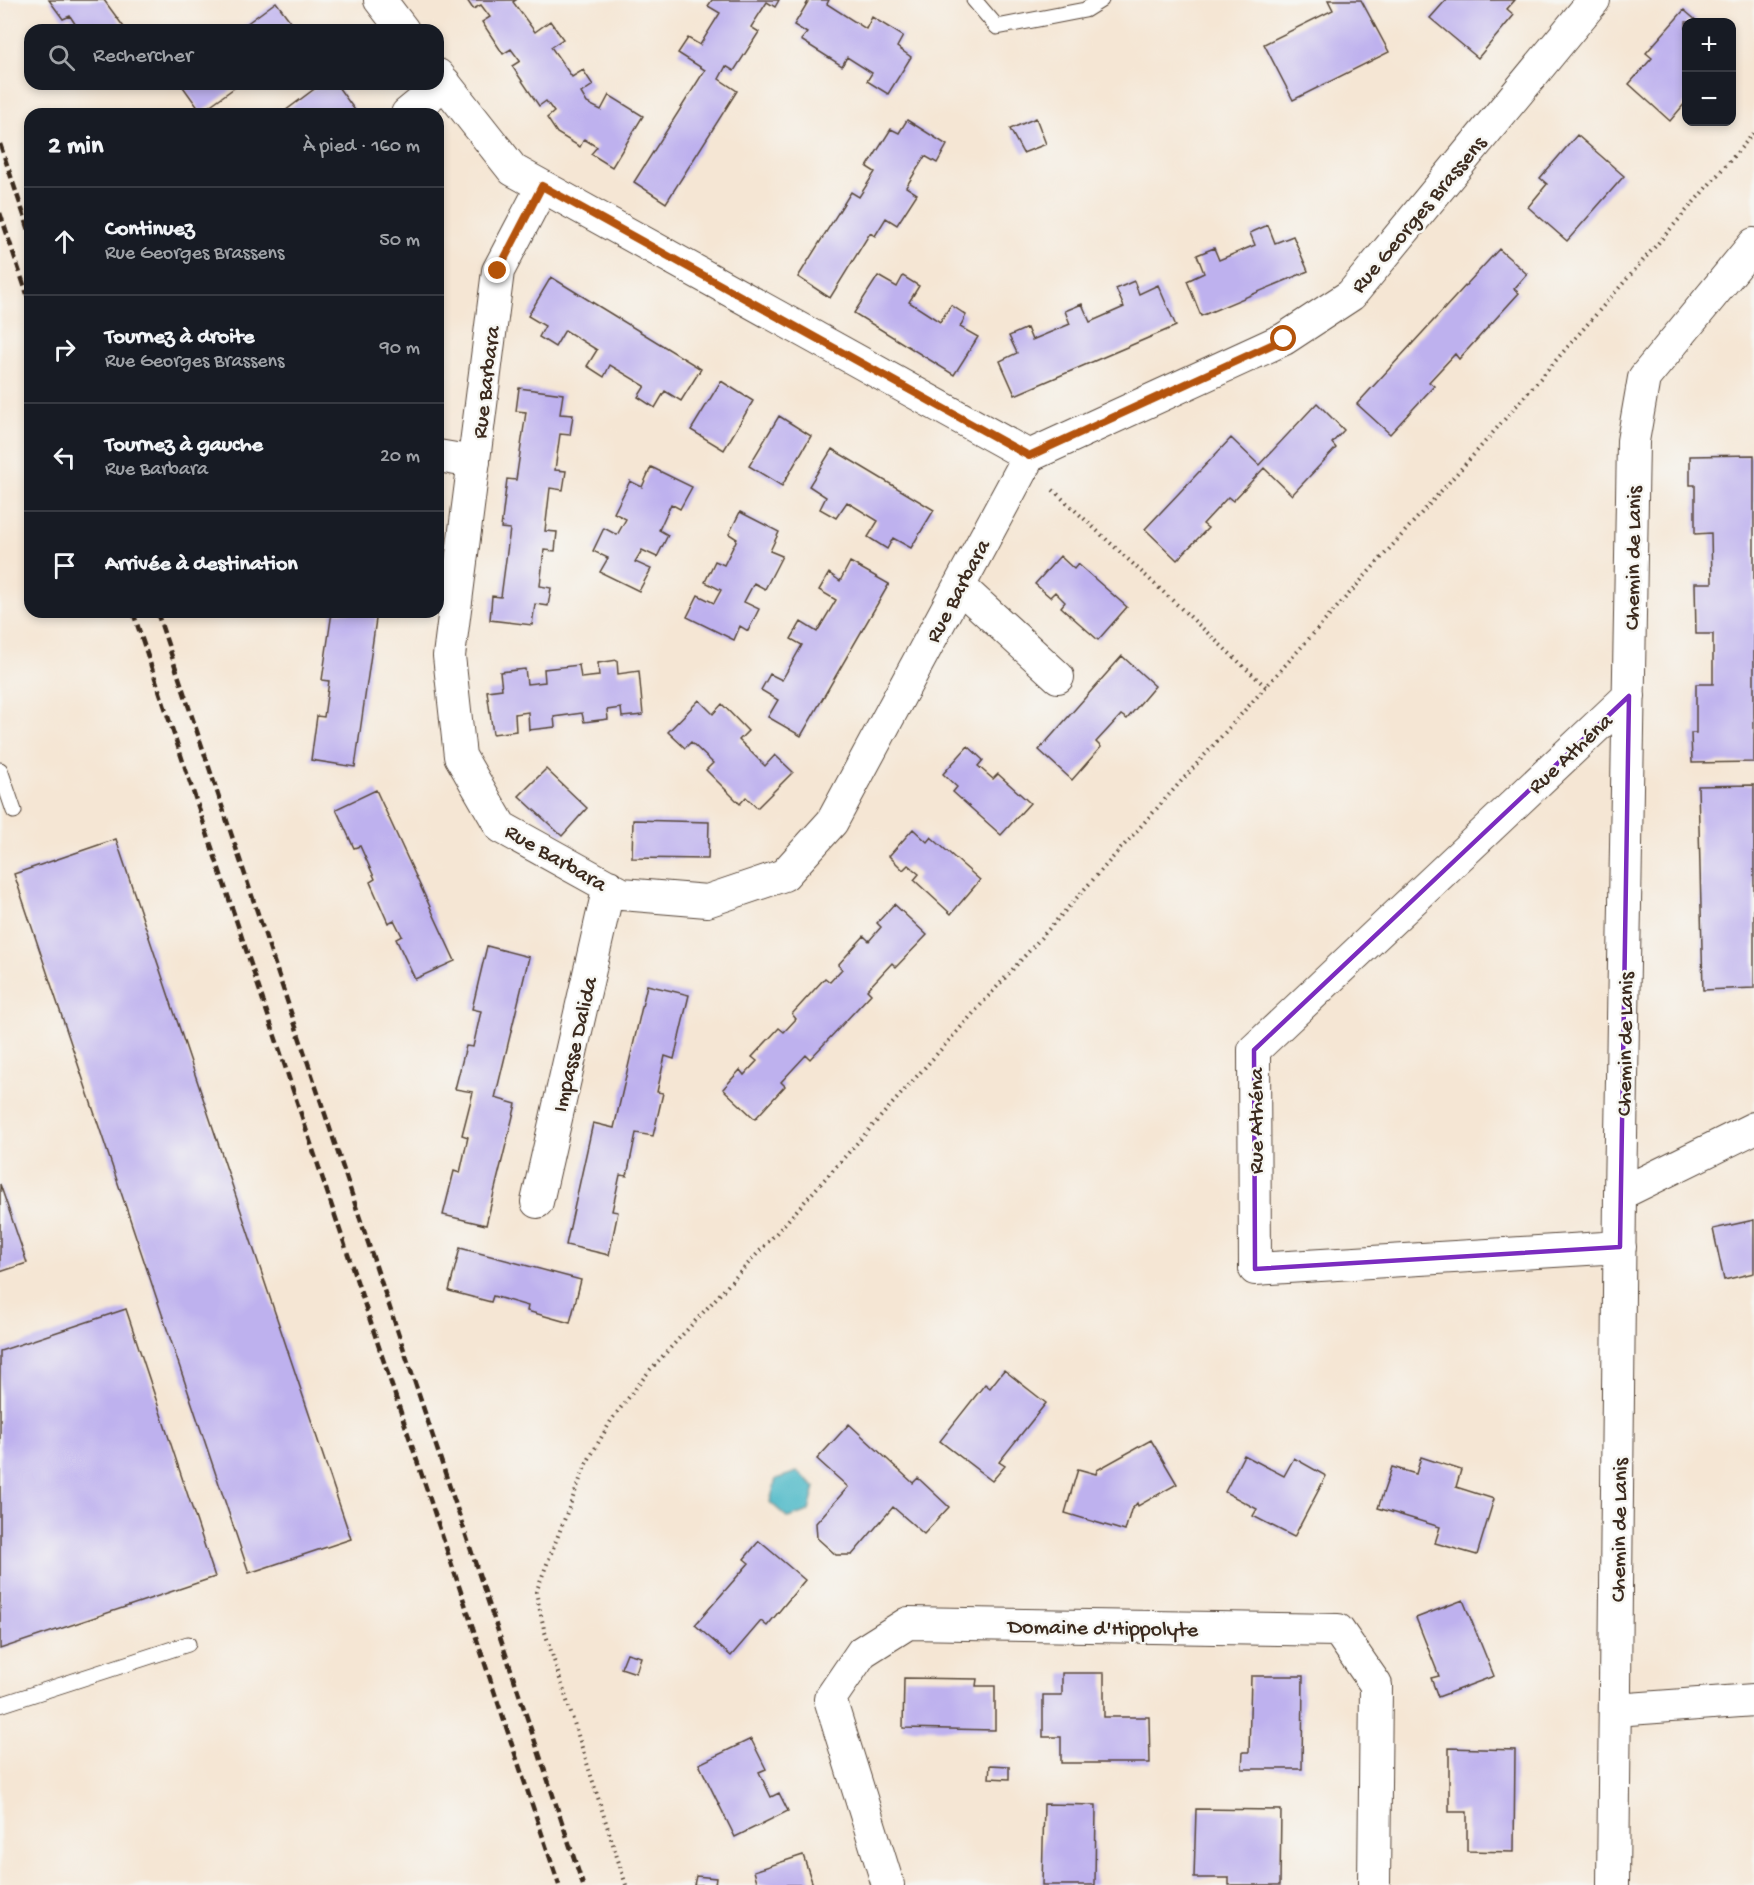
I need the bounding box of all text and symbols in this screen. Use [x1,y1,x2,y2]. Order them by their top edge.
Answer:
map controls [1682,18,1736,126]
button: + [1682,18,1736,72]
search box [24,24,444,90]
icon: search [45,41,78,74]
text: Rechercher [93,44,193,70]
button: − [1682,72,1736,126]
street label: Rue Georges Brassens [1347,131,1494,300]
text: 2 min [48,132,103,163]
text: À pied · 160 m [303,136,420,159]
text: Continuez [105,217,194,243]
icon: ahead [48,225,81,258]
text: 50 m [379,230,420,253]
text: Rue Georges Brassens [105,243,284,266]
route end [484,257,510,283]
street label: Rue Barbara [468,324,508,440]
text: Tournez à droite [105,325,254,351]
route start [1270,325,1296,351]
icon: right [48,333,81,366]
text: 90 m [380,338,420,361]
text: Rue Georges Brassens [105,351,284,374]
text: Tournez à gauche [105,433,263,459]
icon: left [48,441,81,474]
text: 20 m [380,446,420,469]
text: Rue Barbara [105,459,208,482]
street label: Chemin de Lanis [1621,485,1649,630]
street label: Rue Barbara [921,535,998,648]
icon: arrive [48,549,81,582]
text: Arrivée à destination [105,552,298,578]
street label: Rue Athéna [1524,709,1620,801]
street label: Rue Barbara [499,820,611,899]
street label: Chemin de Lanis [1613,971,1641,1116]
street label: Impasse Dalida [549,974,605,1115]
street label: Rue Athéna [1245,1067,1271,1174]
street label: Chemin de Lanis [1607,1457,1635,1602]
street label: Domaine d'Hippolyte [1006,1615,1199,1645]

